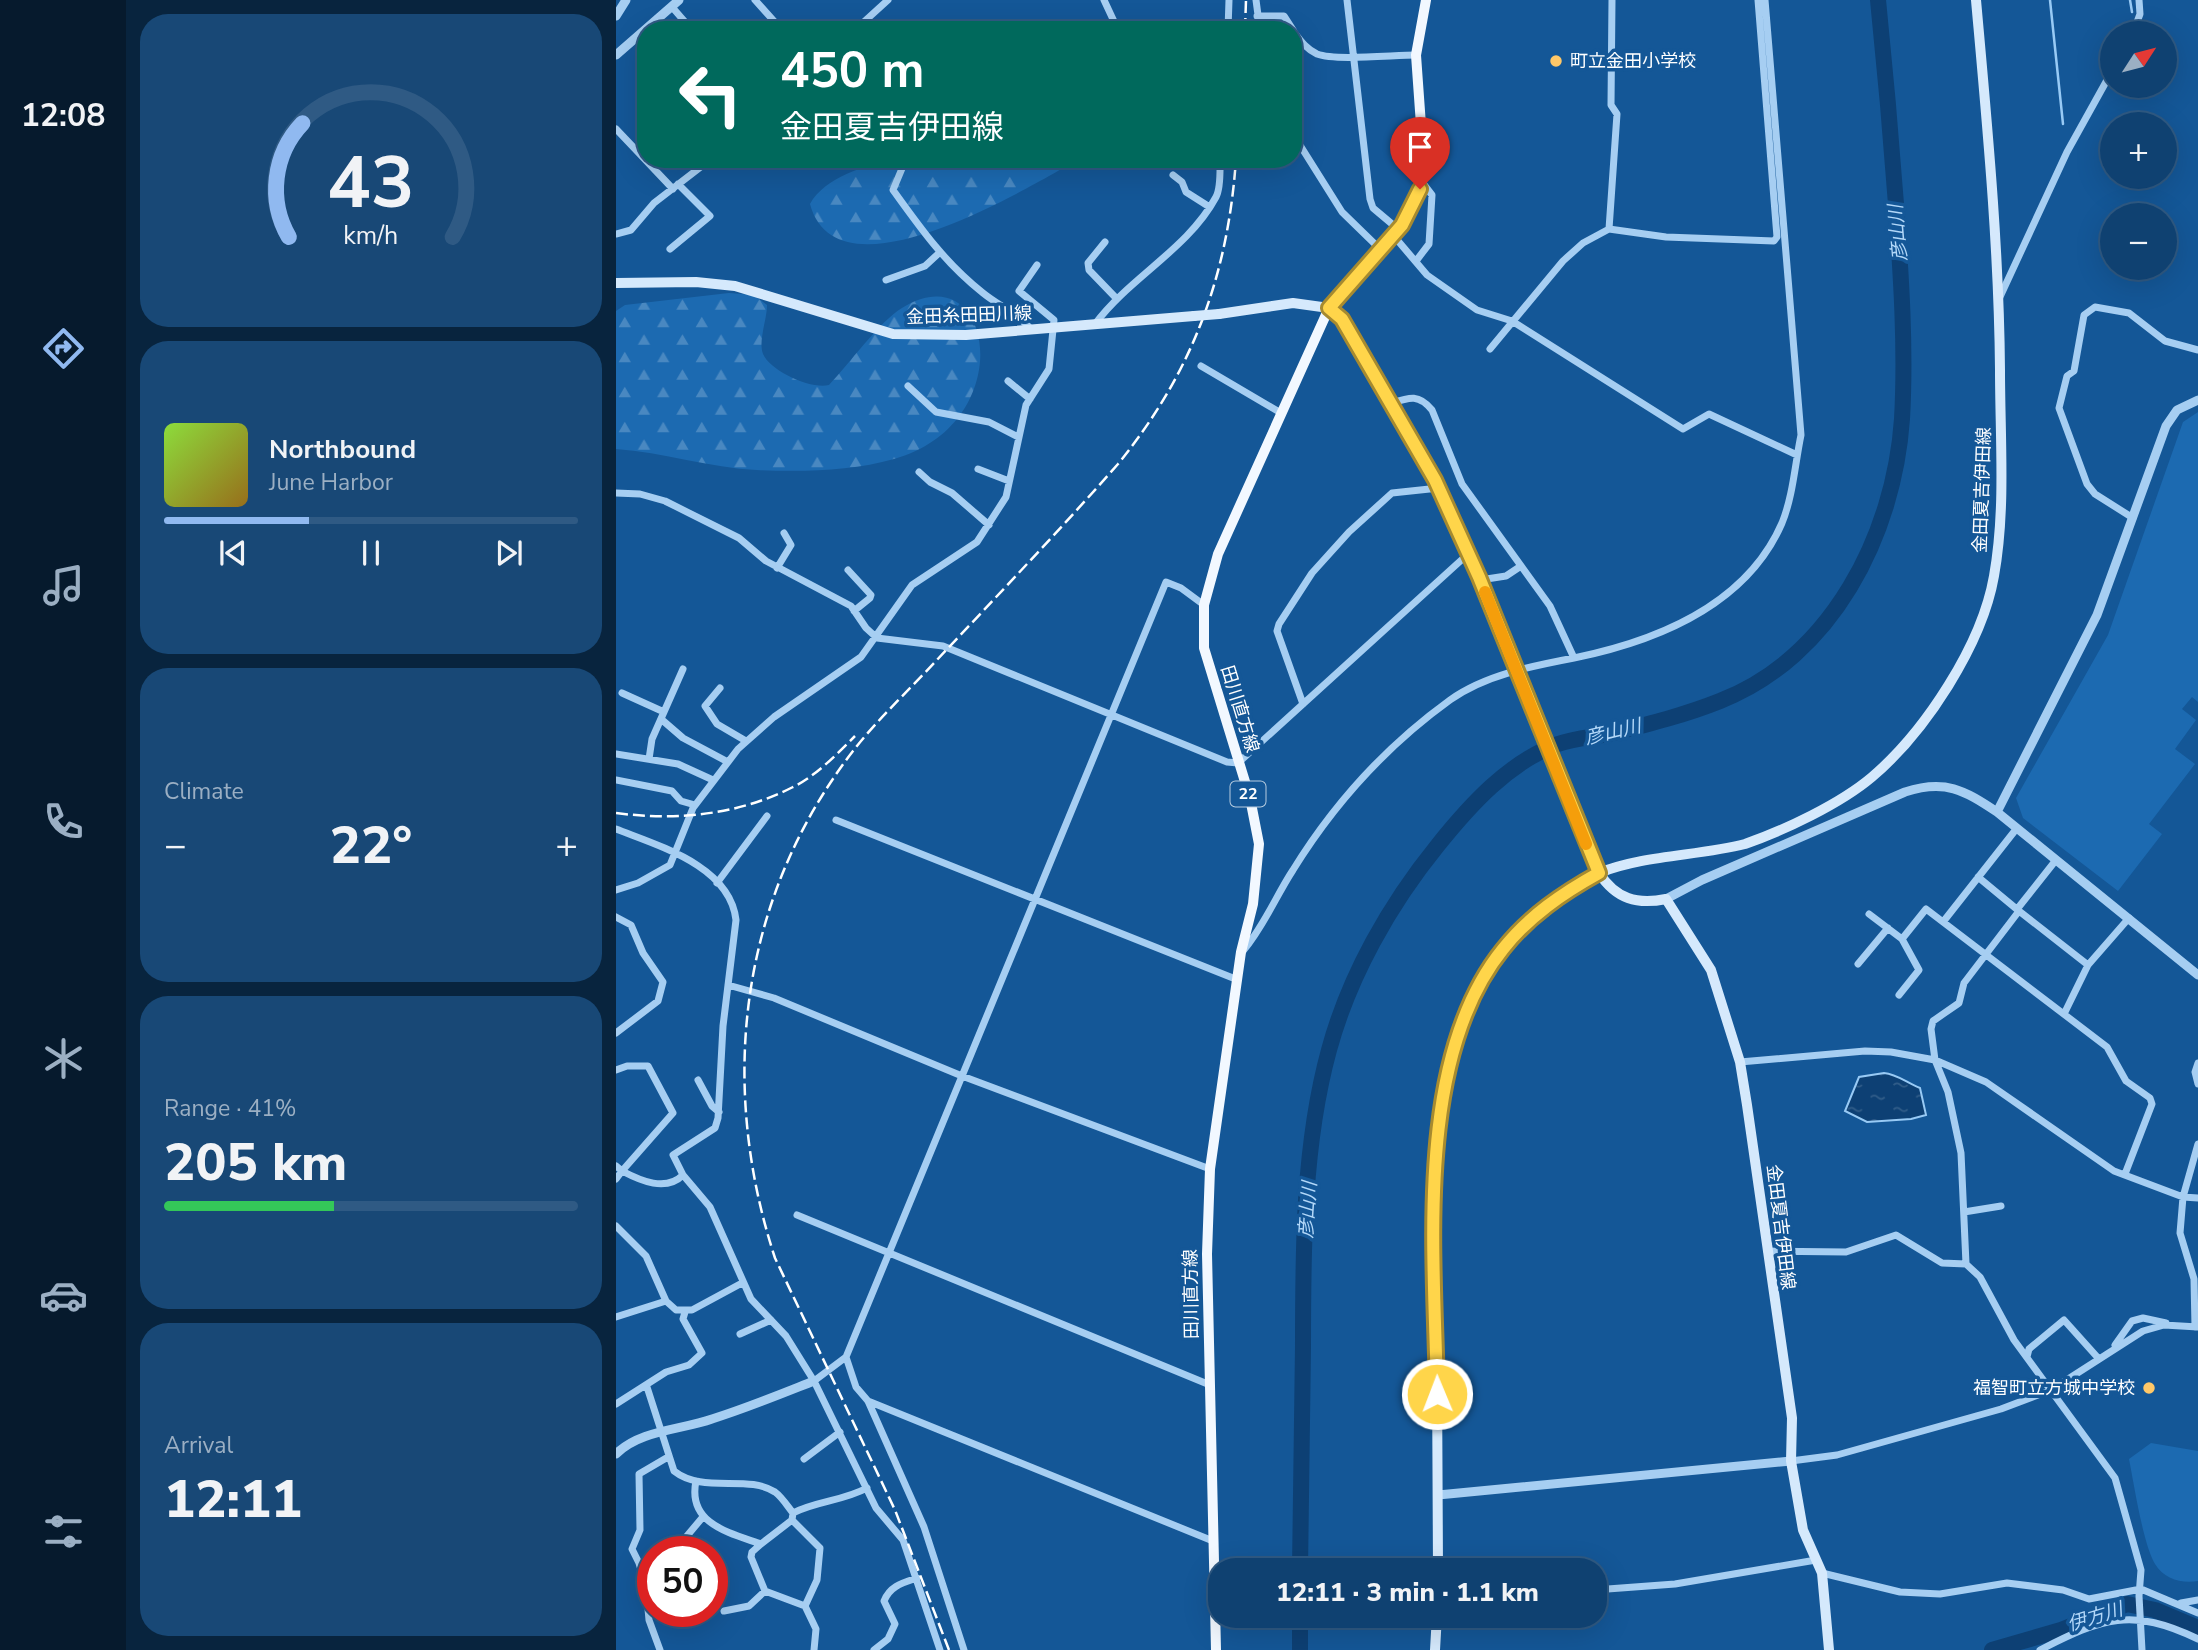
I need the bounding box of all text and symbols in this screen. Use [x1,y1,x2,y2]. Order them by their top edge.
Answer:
north arrow [2100,21,2177,98]
map controls [2100,21,2177,280]
text: 450 m [780,37,924,104]
icon: left [665,49,756,140]
place label: 町立金田小学校 [1570,49,1696,73]
marker: 町立金田小学校 [1548,53,1564,69]
text: 12:08 [21,94,105,137]
text: 金田夏吉伊田線 [780,106,1004,149]
button: + [2100,112,2177,189]
pin [1390,117,1450,189]
icon: arrive [1401,128,1439,166]
text: 43 [327,133,415,233]
water label: 彦山川 [1882,201,1913,263]
button: − [2100,203,2177,280]
text: km/h [343,218,399,252]
street label: 金田糸田田川線 [906,301,1032,329]
icon: directions [39,324,88,373]
street label: 金田夏吉伊田線 [1968,427,1996,553]
text: Northbound [269,432,416,467]
text: June Harbor [269,467,393,498]
icon: previous [214,534,252,572]
icon: pause [352,534,390,572]
icon: next [490,534,528,572]
icon: music [39,561,88,610]
street label: 田川直方線 [1215,662,1265,756]
water label: 彦山川 [1582,712,1646,751]
text: Climate [164,776,244,807]
road number: 22 [1230,782,1266,806]
icon: phone [39,797,88,846]
text: 22° [330,810,412,881]
text: − [164,820,187,871]
text: + [555,820,578,871]
icon: climate [39,1034,88,1083]
text: Range · 41% [164,1093,296,1124]
text: 205 km [164,1127,347,1198]
street label: 金田夏吉伊田線 [1761,1163,1801,1291]
water label: 彦山川 [1293,1179,1323,1239]
street label: 田川直方線 [1178,1249,1204,1339]
icon: car [39,1271,88,1320]
position arrow [1400,1357,1474,1431]
place label: 福智町立方城中学校 [1973,1376,2135,1400]
marker: 福智町立方城中学校 [2141,1380,2157,1396]
text: Arrival [164,1430,233,1461]
text: 12:11 [164,1464,302,1535]
icon: filters [39,1507,88,1556]
speed limit sign: 50 [637,1536,728,1627]
text: 12:11 · 3 min · 1.1 km [1276,1575,1539,1610]
water label: 伊方川 [2064,1596,2128,1638]

